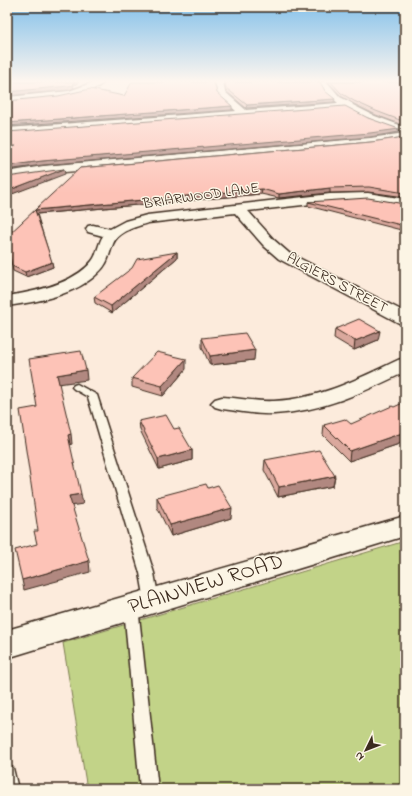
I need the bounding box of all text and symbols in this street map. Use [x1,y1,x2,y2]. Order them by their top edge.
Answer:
street label: BRIARWOOD LANE [140,177,261,215]
street label: ALGIERS STREET [282,247,392,319]
street label: PLAINVIEW ROAD [124,546,288,624]
north arrow [346,730,386,770]
text: N [351,748,368,764]

